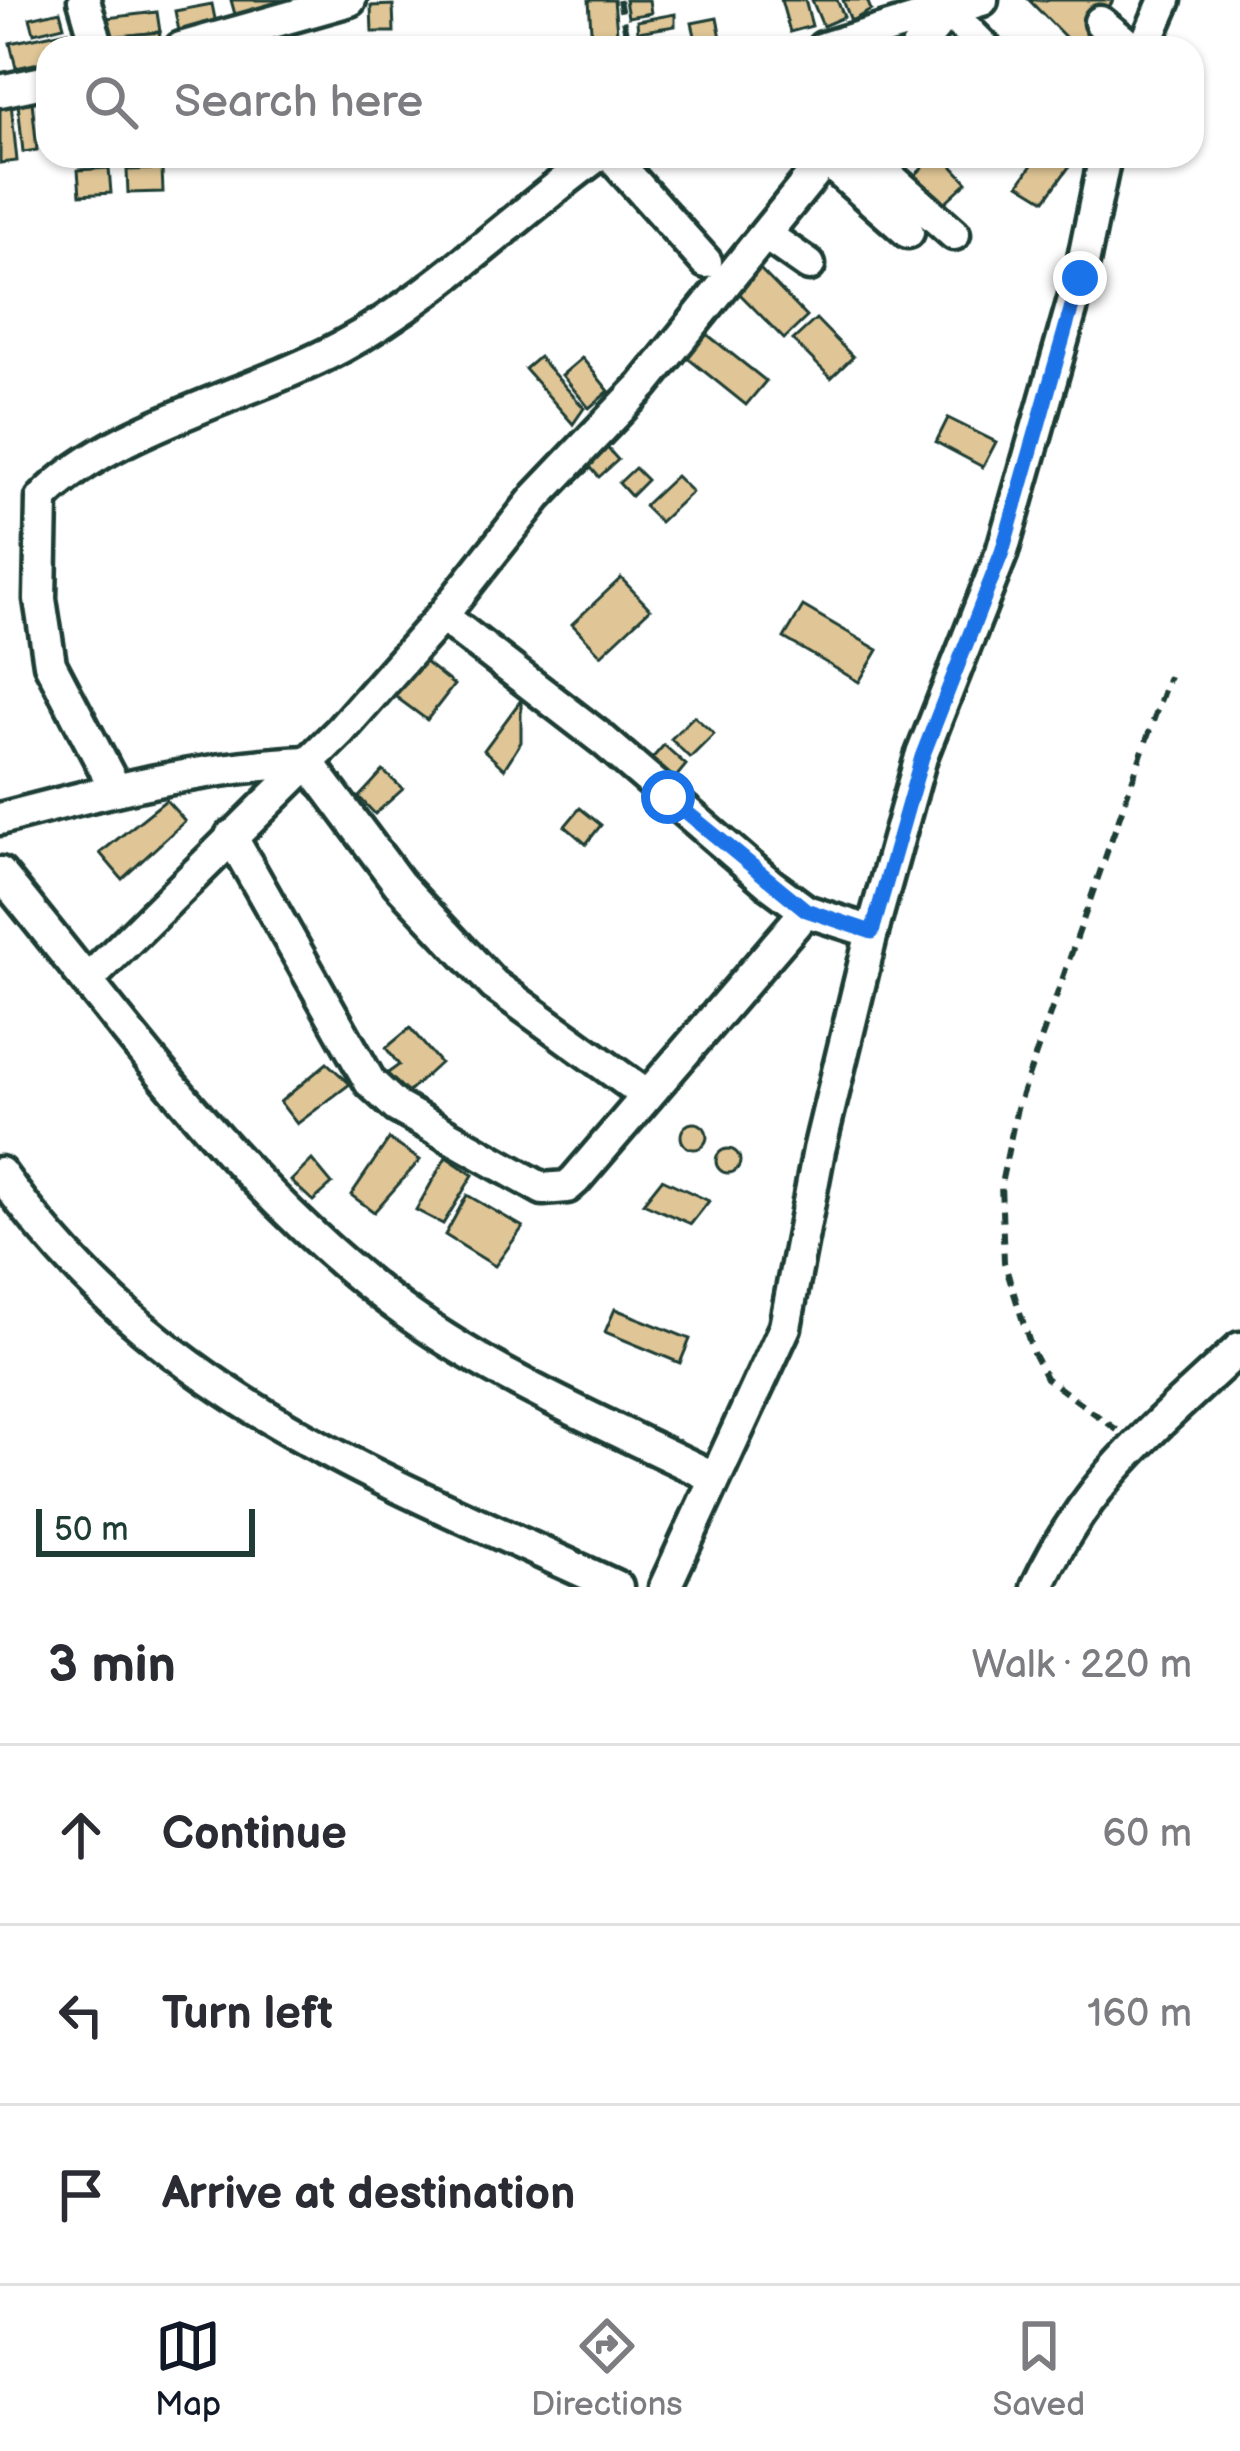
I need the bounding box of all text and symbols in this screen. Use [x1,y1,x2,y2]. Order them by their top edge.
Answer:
search box [36,36,1204,168]
icon: search [78,69,144,135]
text: Search here [174,75,423,130]
route end [1053,251,1107,305]
route start [641,770,695,824]
scale bar [36,1503,255,1556]
text: 50 m [54,1510,129,1550]
text: 3 min [48,1635,176,1696]
text: Walk · 220 m [972,1642,1192,1689]
icon: ahead [48,1802,114,1868]
text: Continue [162,1807,347,1862]
text: 60 m [1102,1811,1192,1858]
icon: left [48,1982,114,2048]
text: Turn left [162,1987,333,2042]
text: 160 m [1087,1991,1192,2038]
icon: arrive [48,2162,114,2228]
text: Arrive at destination [162,2167,575,2222]
tab: Map [155,2313,221,2425]
tab: Directions [531,2313,683,2425]
tab: Saved [992,2313,1085,2425]

